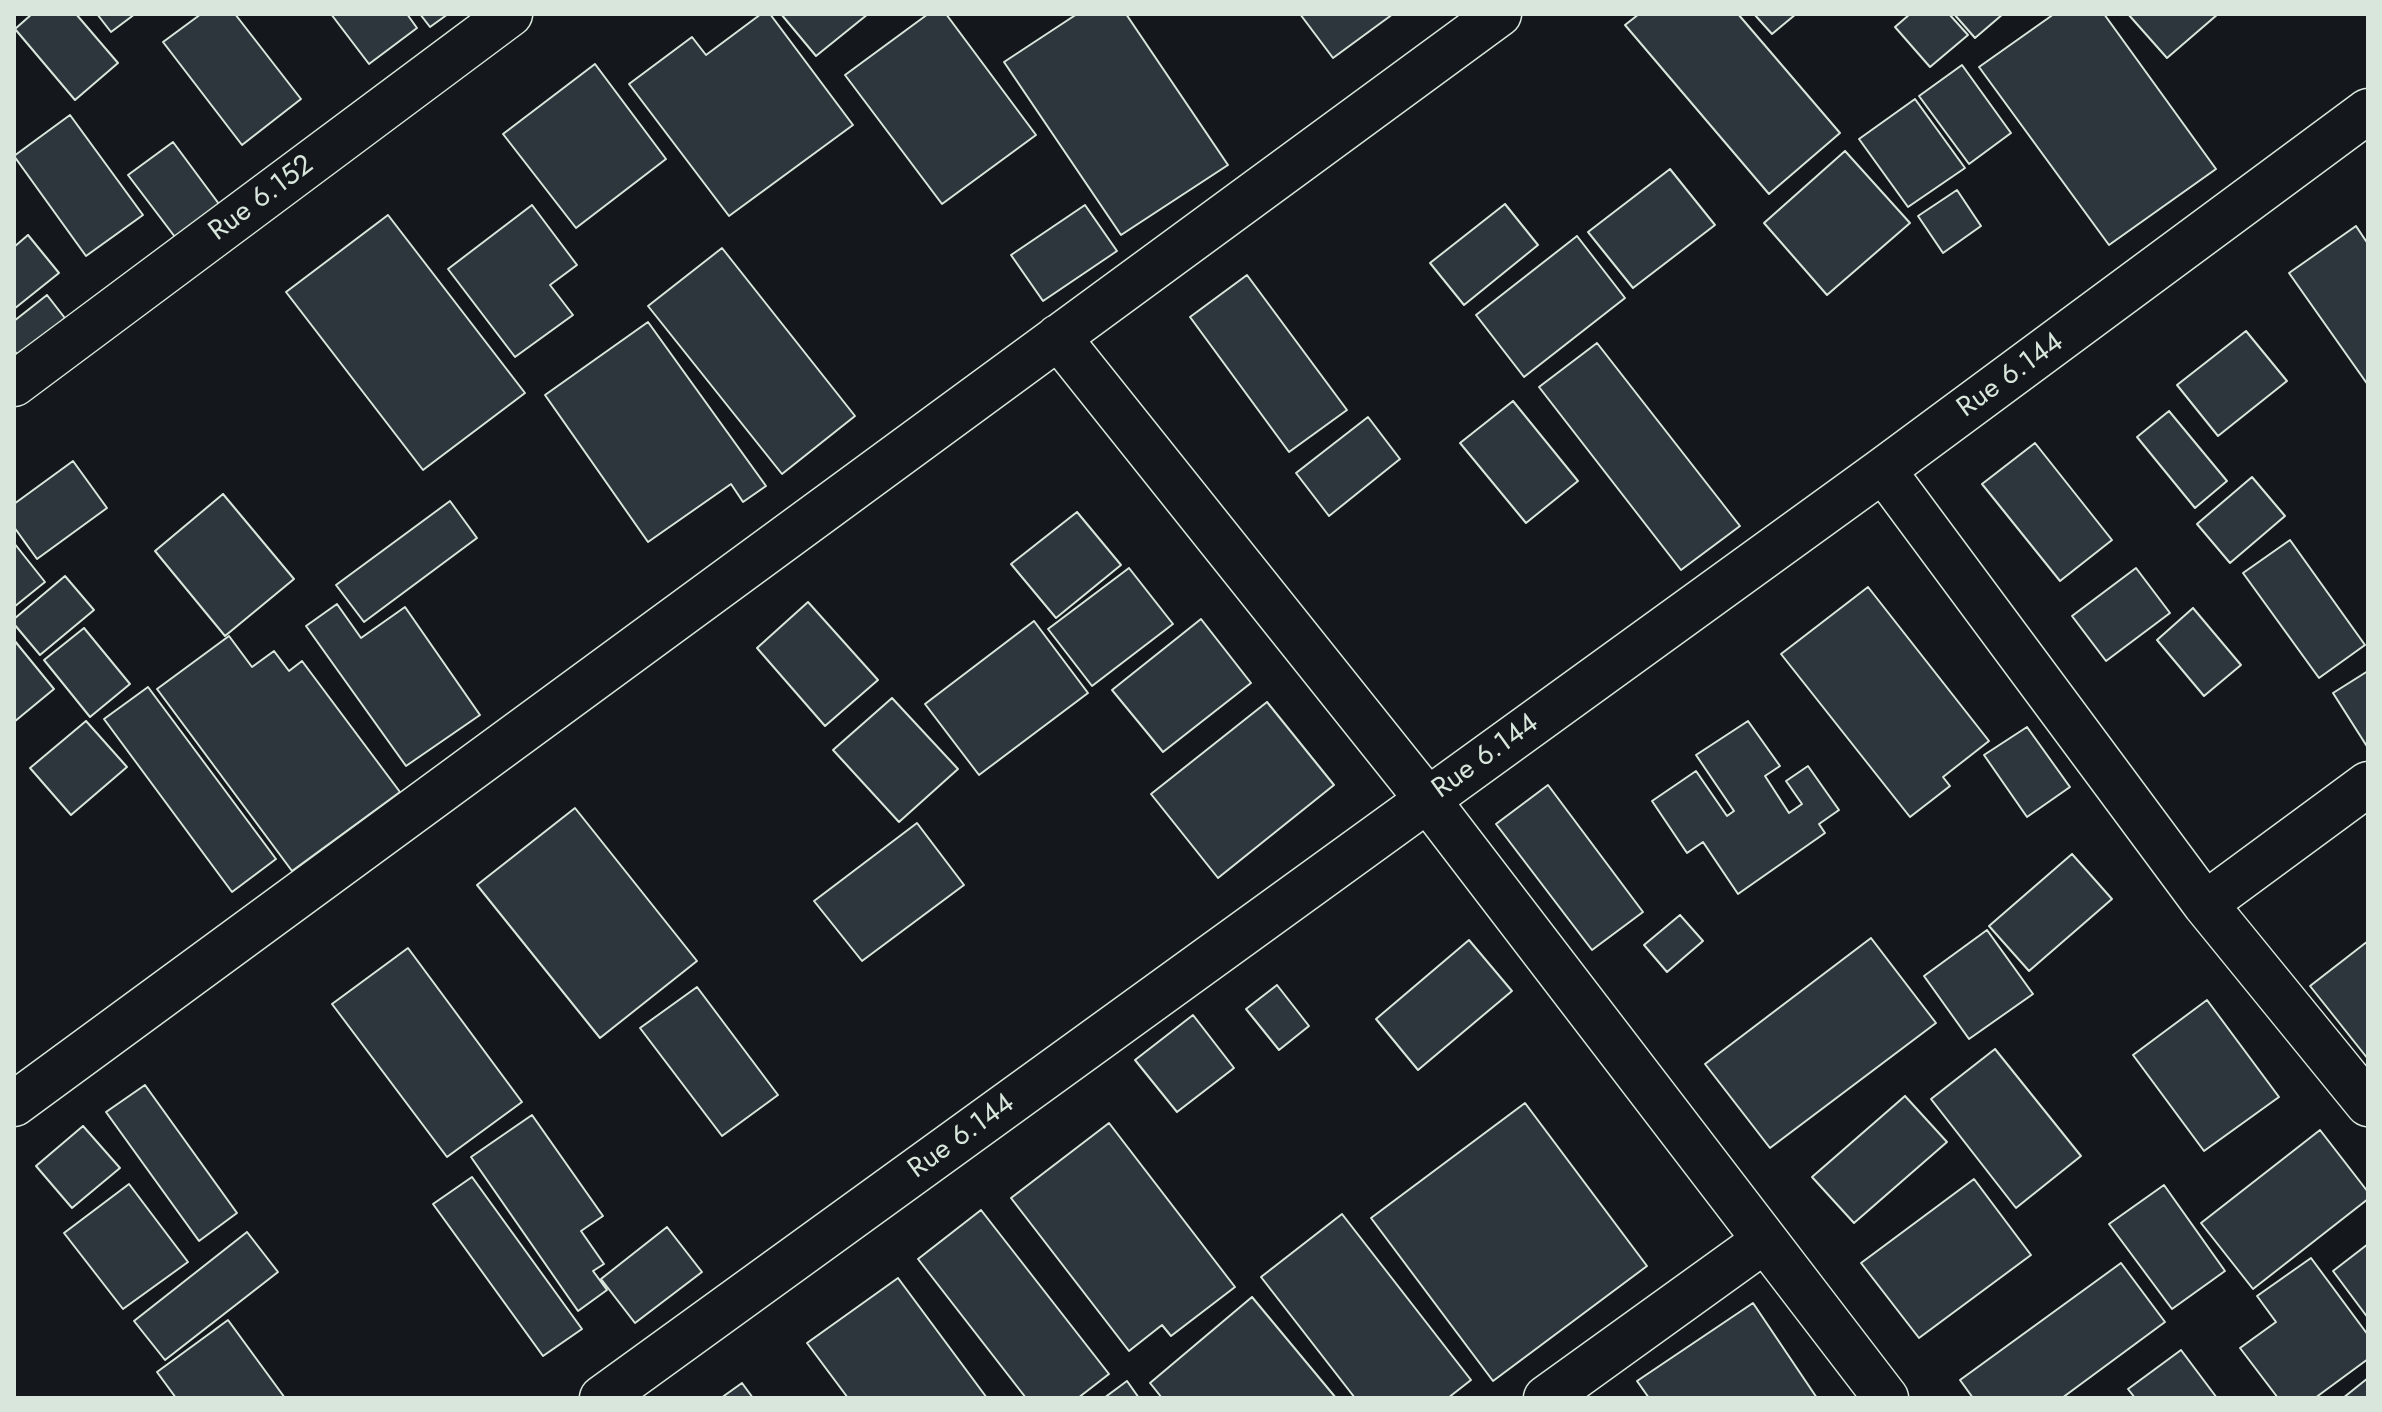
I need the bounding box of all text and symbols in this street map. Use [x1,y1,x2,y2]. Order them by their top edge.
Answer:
street label: Rue 6.152 [203,149,321,249]
street label: Rue 6.144 [1951,326,2071,426]
street label: Rue 6.144 [1426,707,1546,807]
street label: Rue 6.144 [902,1087,1022,1187]

